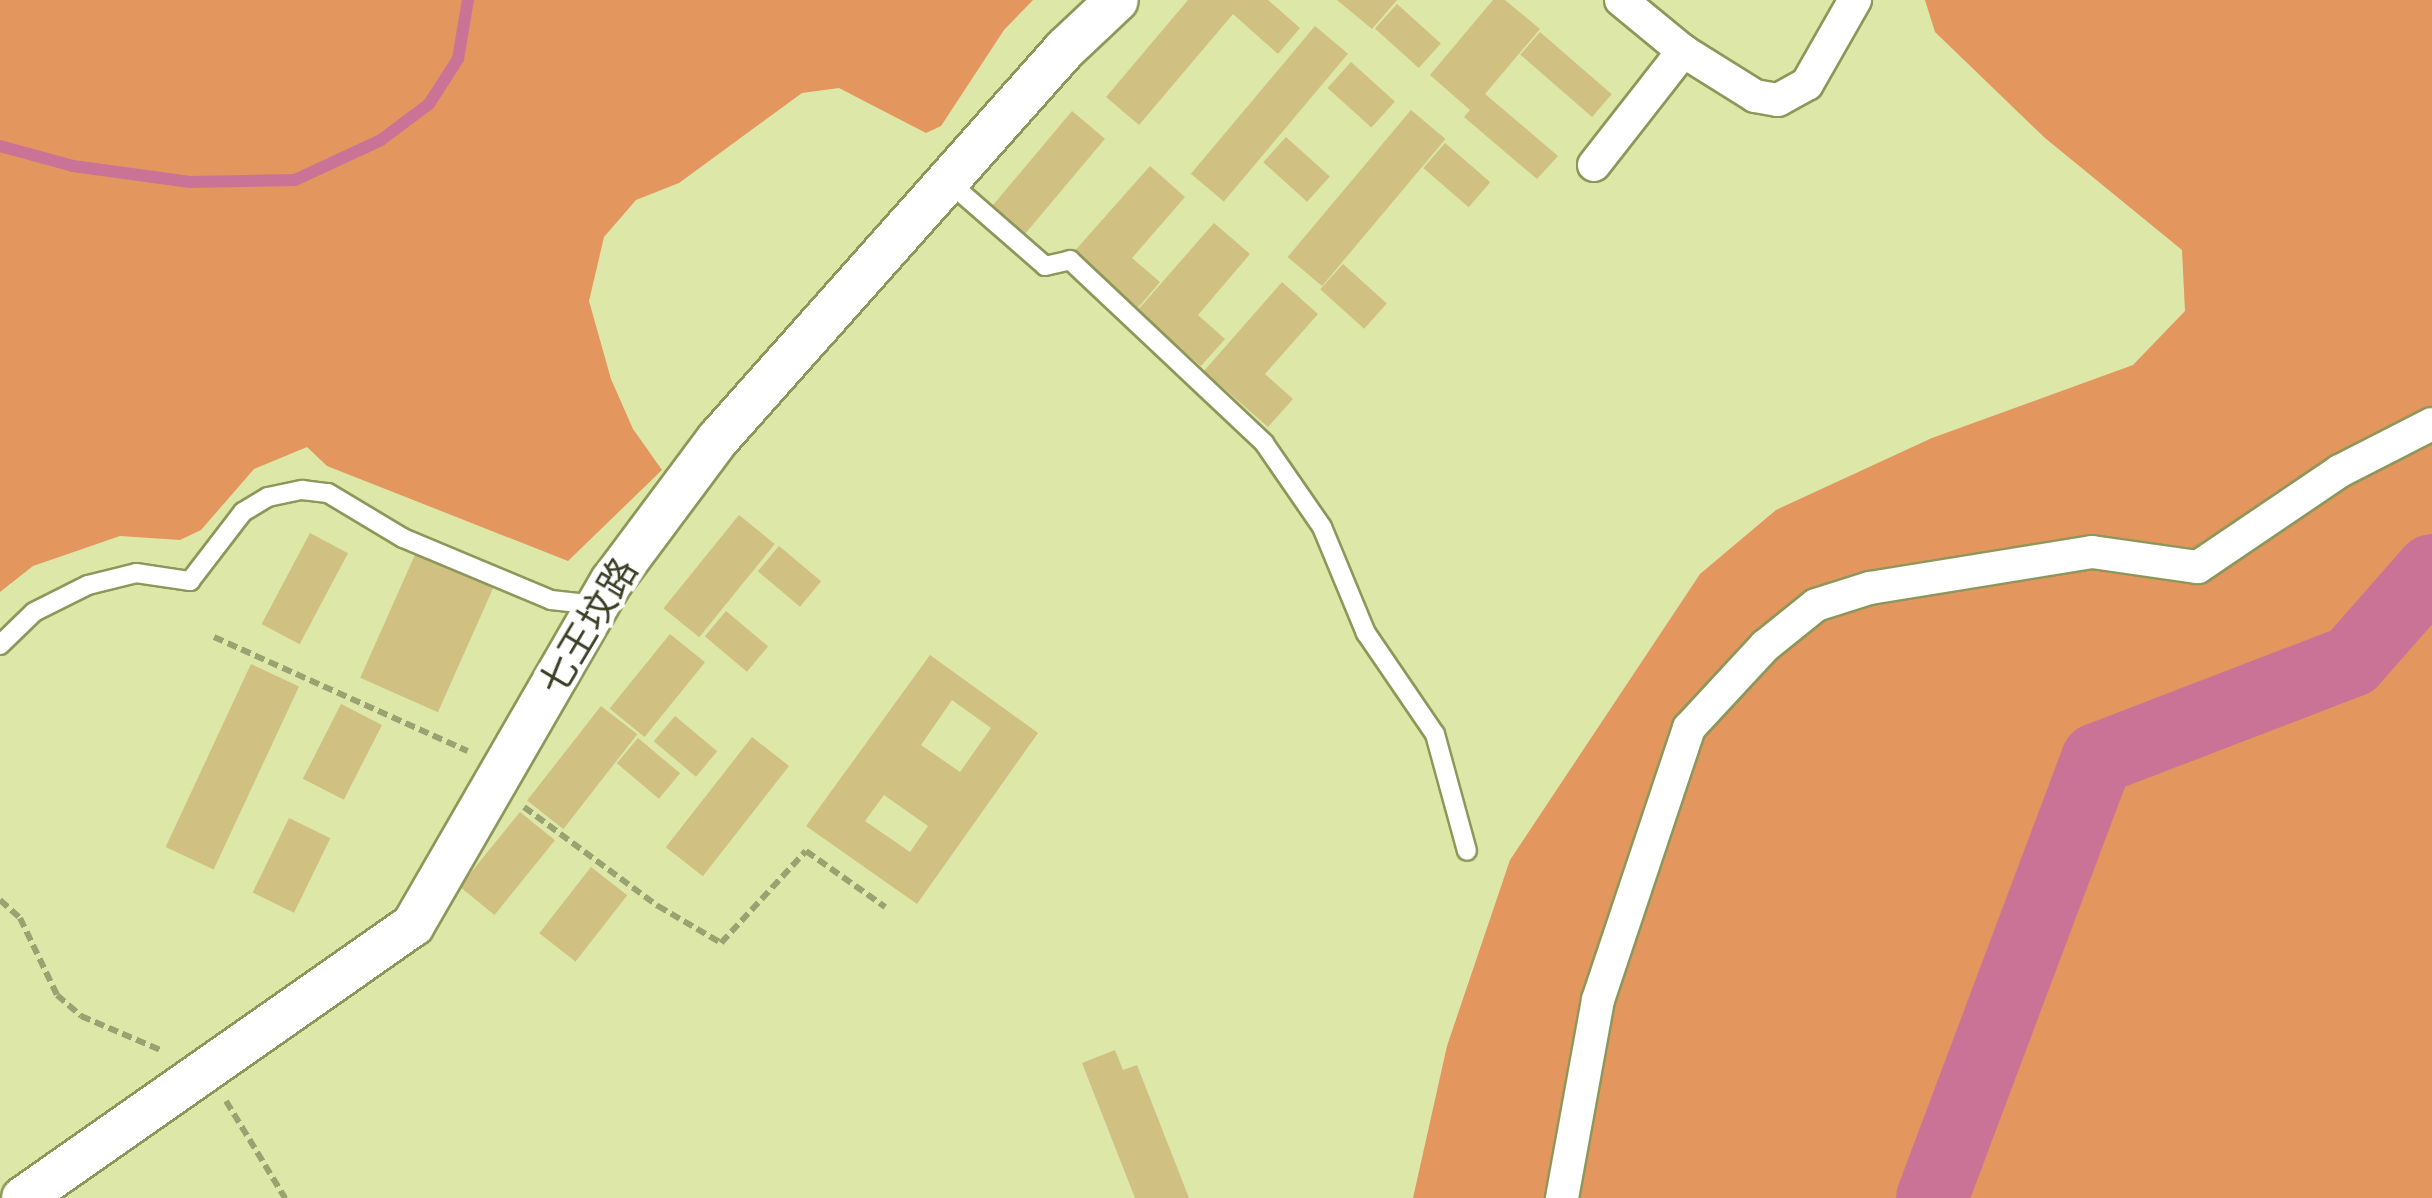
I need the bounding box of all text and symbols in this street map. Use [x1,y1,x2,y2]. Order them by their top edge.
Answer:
street label: 七王坟路 [530,550,648,704]

